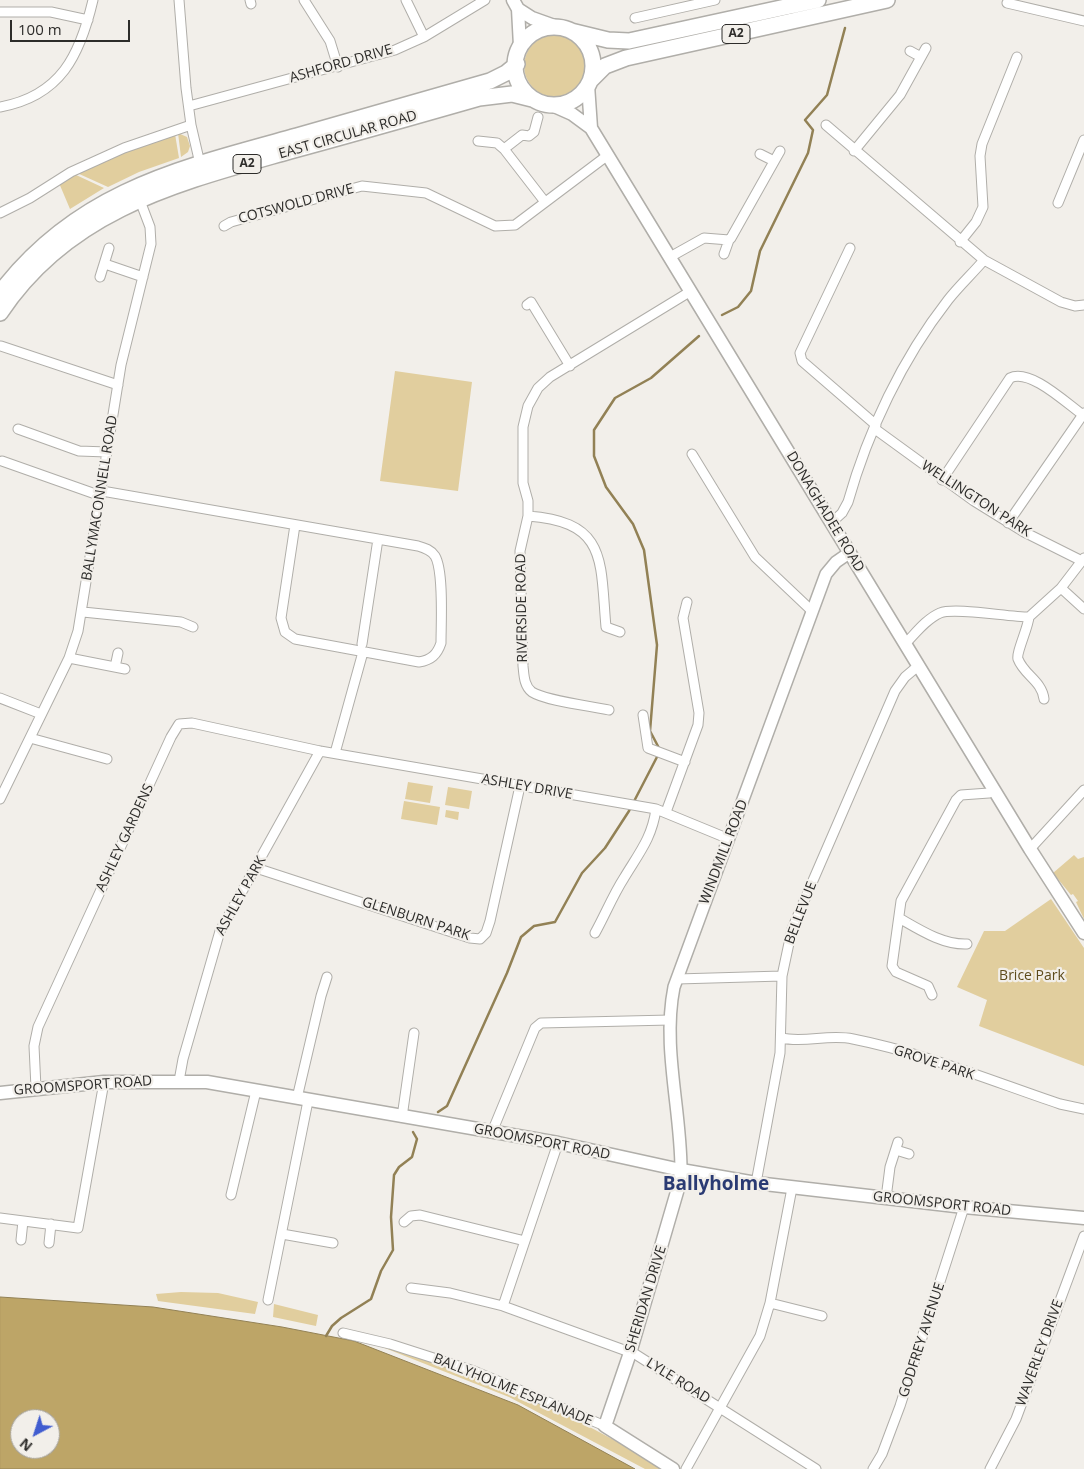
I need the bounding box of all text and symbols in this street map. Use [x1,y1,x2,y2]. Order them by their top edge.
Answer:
scale bar [12,10,132,42]
text: 100 m [18,19,62,39]
road number: A2 [722,24,750,44]
street label: ASHFORD DRIVE [288,41,394,87]
street label: EAST CIRCULAR ROAD [277,107,419,163]
road number: A2 [233,154,261,173]
street label: COTSWOLD DRIVE [236,181,356,227]
street label: BALLYMACONNELL ROAD [79,414,121,582]
street label: DONAGHADEE ROAD [782,449,868,575]
street label: WELLINGTON PARK [918,457,1034,541]
street label: RIVERSIDE ROAD [513,553,531,663]
street label: ASHLEY DRIVE [480,771,574,803]
street label: ASHLEY GARDENS [93,781,157,895]
street label: WINDMILL ROAD [696,797,752,907]
street label: ASHLEY PARK [212,853,270,939]
street label: BELLEVUE [781,879,821,947]
street label: GLENBURN PARK [360,894,472,944]
park label: Brice Park [999,968,1065,984]
street label: GROVE PARK [891,1042,977,1084]
street label: GROOMSPORT ROAD [13,1073,153,1099]
street label: GROOMSPORT ROAD [472,1121,612,1163]
district label: Ballyholme [663,1174,769,1196]
street label: GROOMSPORT ROAD [872,1188,1012,1220]
street label: SHERIDAN DRIVE [622,1244,670,1354]
street label: GODFREY AVENUE [895,1280,949,1400]
street label: WAVERLEY DRIVE [1013,1298,1067,1408]
street label: BALLYHOLME ESPLANADE [431,1350,595,1430]
street label: LYLE ROAD [643,1355,713,1407]
north arrow [10,1409,60,1459]
text: N [15,1434,36,1456]

